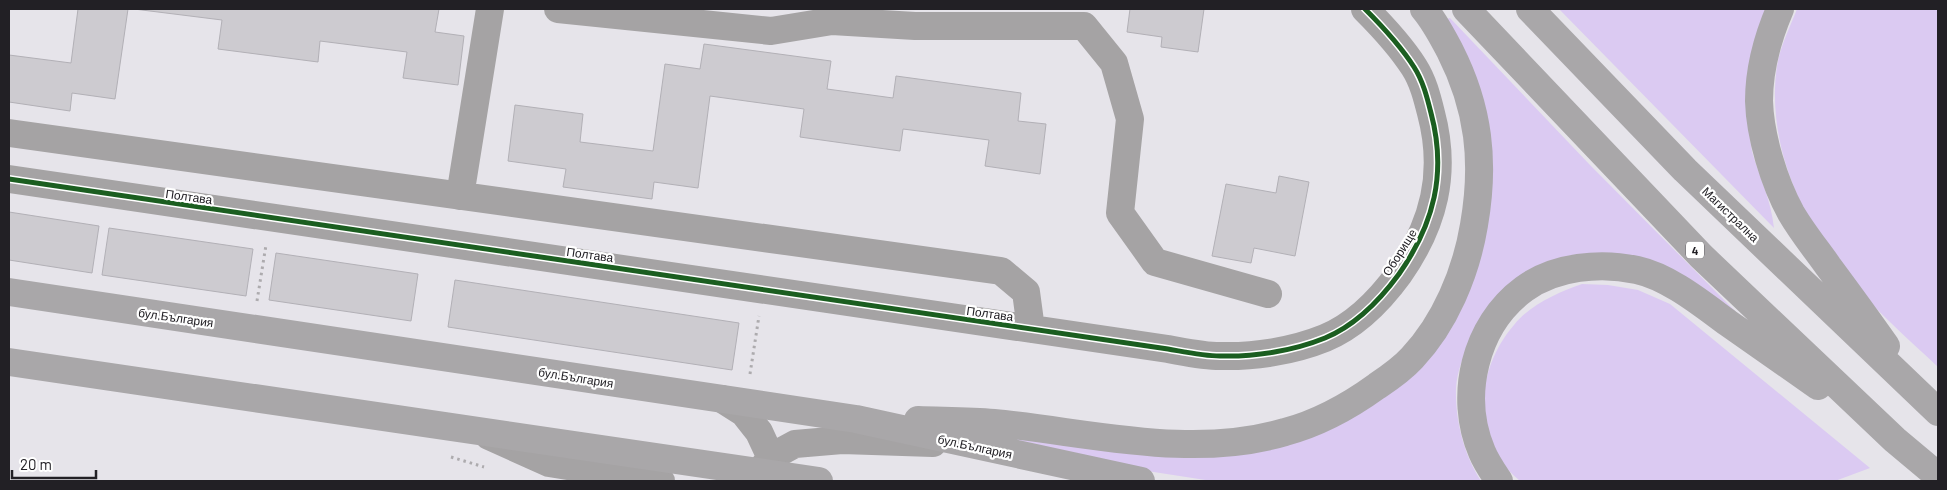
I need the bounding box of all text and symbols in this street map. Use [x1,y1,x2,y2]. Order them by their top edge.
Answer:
street label: Магистрална [1699,184,1762,245]
street label: Полтава [165,186,214,206]
street label: Оборище [1379,226,1420,279]
road number: 4 [1686,242,1704,258]
street label: Полтава [566,244,615,264]
street label: Полтава [966,303,1015,323]
street label: бул.България [137,305,214,330]
street label: бул.България [537,364,614,391]
street label: бул.България [936,431,1013,462]
scale bar [12,448,96,480]
text: 20 m [20,455,52,473]

